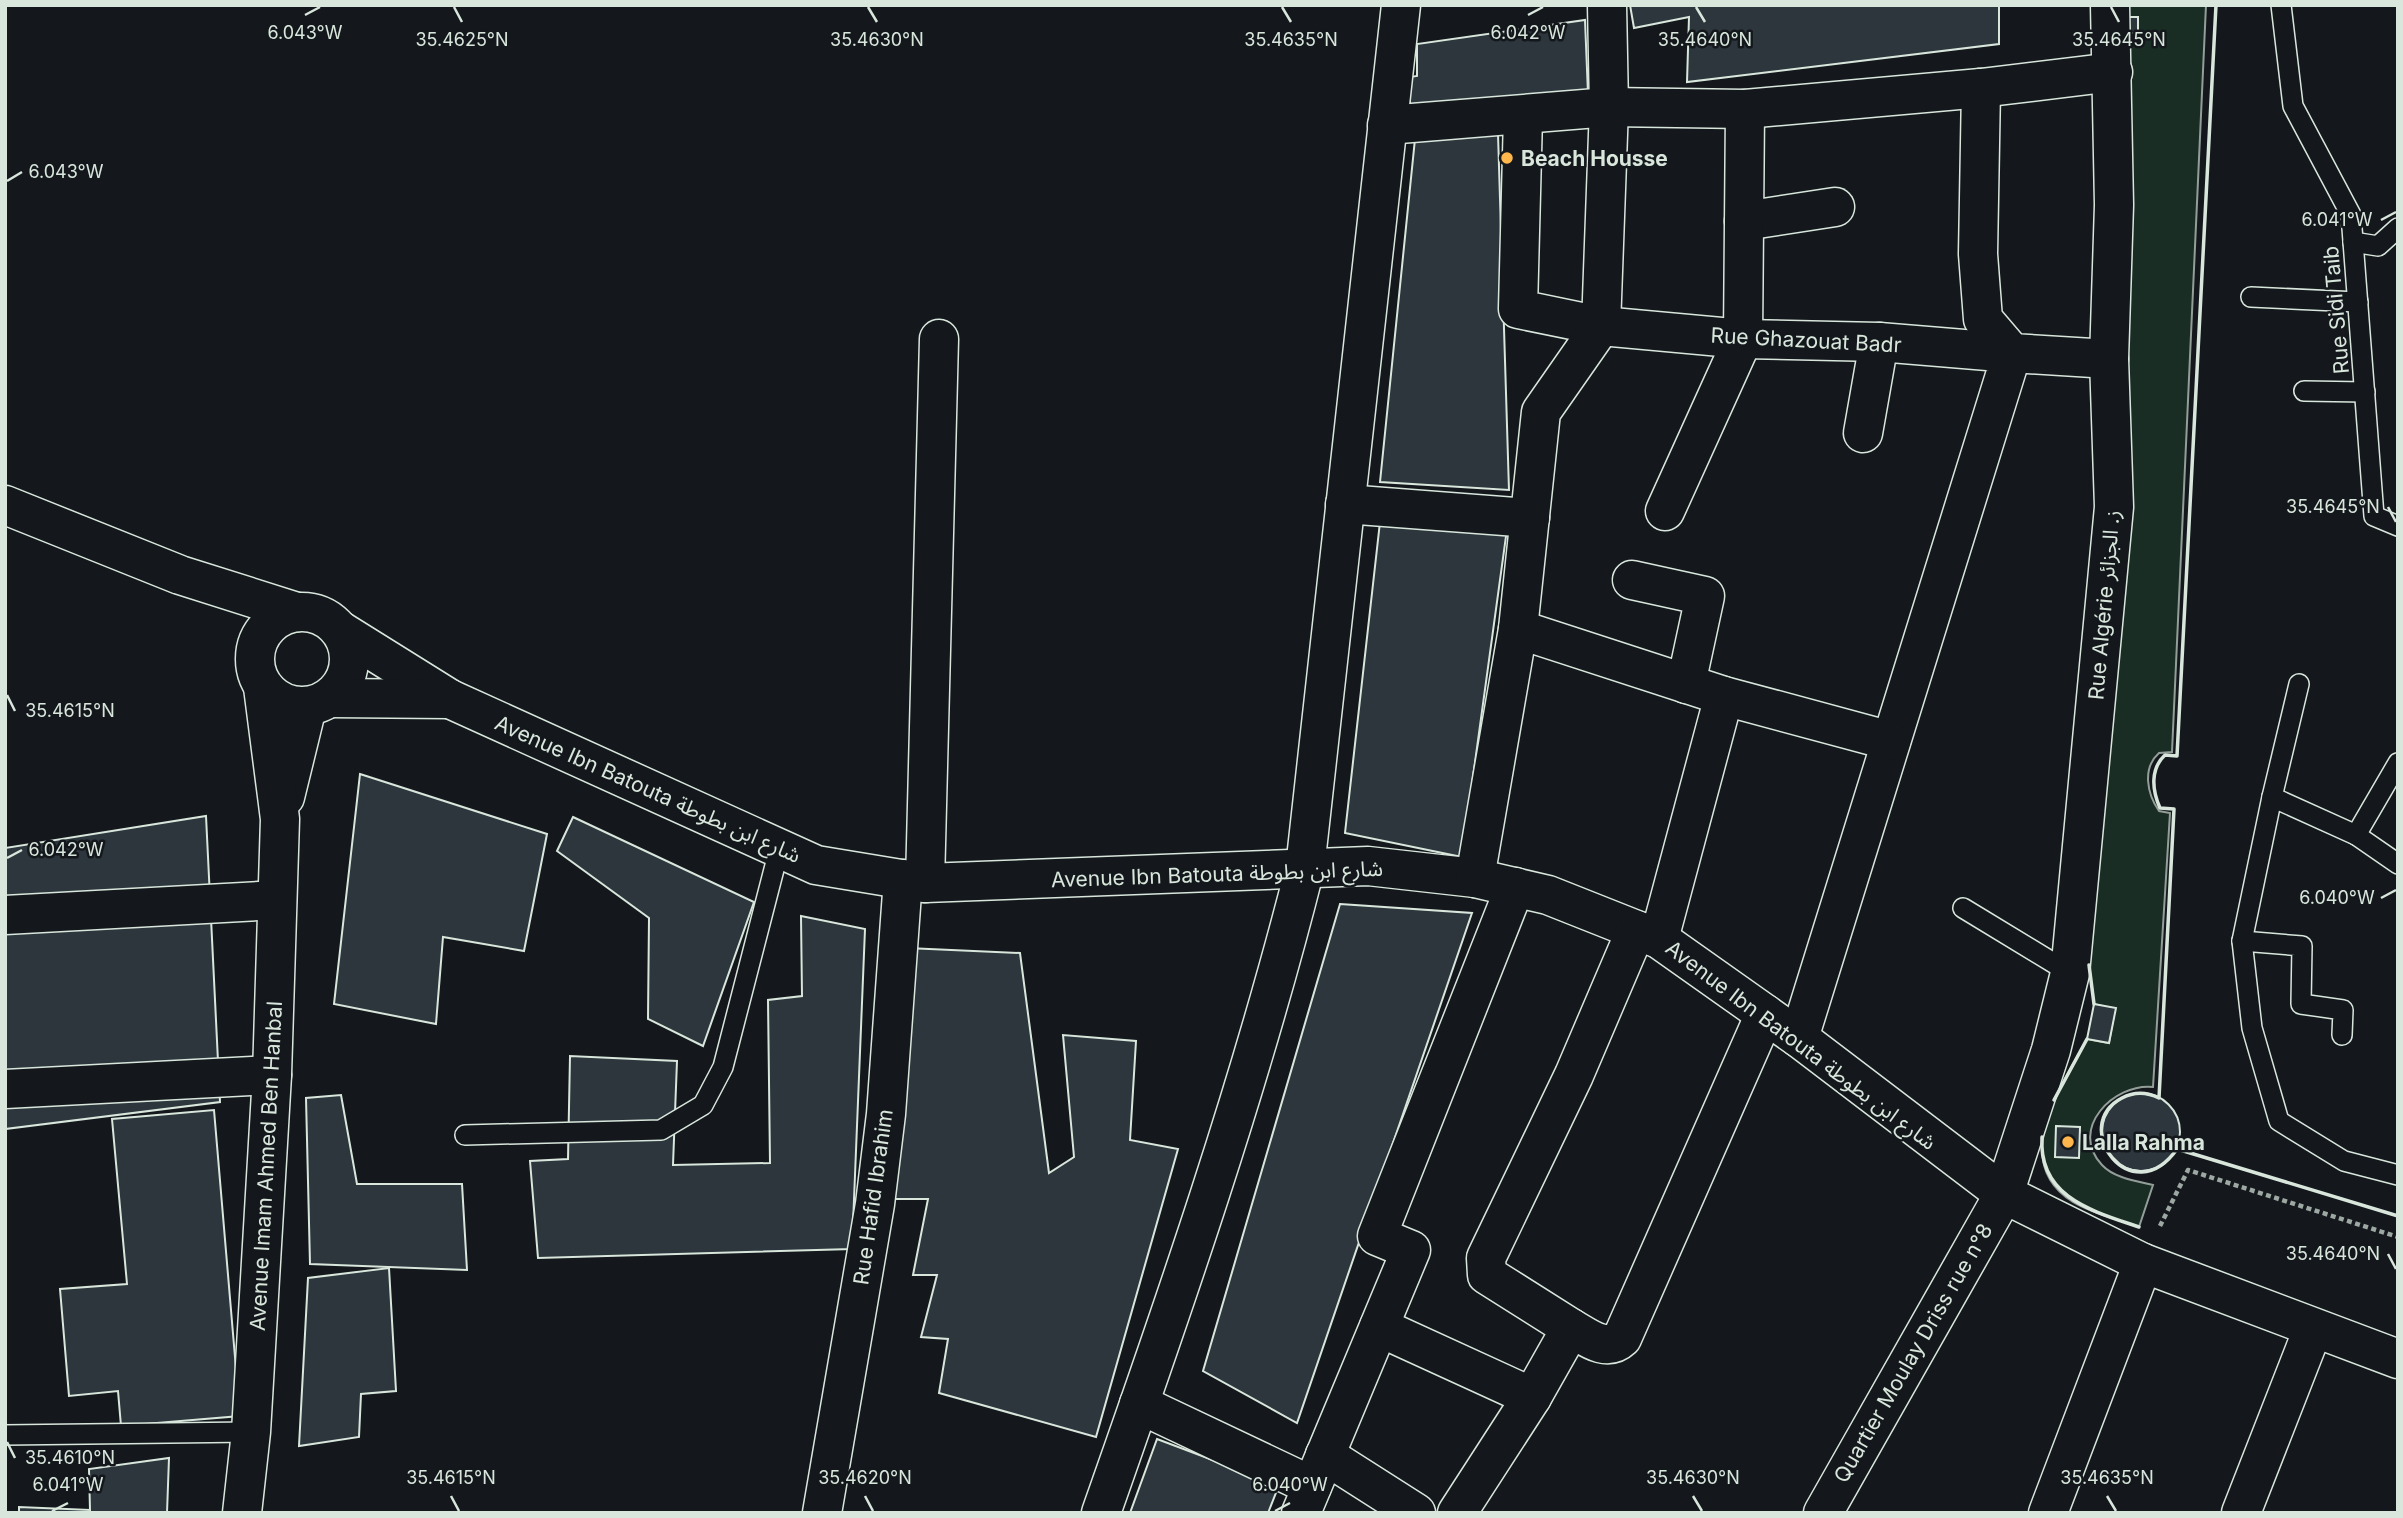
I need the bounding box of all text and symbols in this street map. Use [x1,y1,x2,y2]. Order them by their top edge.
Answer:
text: 6.043°W [267,22,343,43]
text: 6.042°W [1490,22,1566,43]
text: 35.4625°N [415,29,509,50]
text: 35.4630°N [830,29,924,50]
text: 35.4635°N [1244,29,1338,50]
text: 35.4640°N [1658,29,1752,50]
text: 35.4645°N [2072,29,2166,50]
place label: Beach Housse [1521,146,1668,171]
marker: Beach Housse [1499,150,1515,166]
text: 6.043°W [28,161,104,182]
text: 6.041°W [2301,209,2373,230]
street label: Rue Sidi Taib [2318,245,2354,375]
street label: Rue Ghazouat Badr [1710,323,1902,357]
text: 35.4645°N [2286,496,2380,517]
street label: Rue Algérie ز. الجزائر [2083,509,2125,701]
text: 35.4615°N [25,700,115,721]
street label: Avenue Ibn Batouta شارع ابن بطوطة [490,710,805,871]
text: 6.042°W [28,839,104,860]
street label: Avenue Ibn Batouta شارع ابن بطوطة [1051,856,1383,895]
text: 6.040°W [2299,887,2375,908]
street label: Avenue Ibn Batouta شارع ابن بطوطة [1659,935,1941,1157]
street label: Avenue Imam Ahmed Ben Hanbal [245,1000,287,1332]
street label: Rue Hafid Ibrahim [848,1108,898,1286]
place label: Lalla Rahma [2082,1130,2205,1155]
marker: Lalla Rahma [2060,1134,2076,1150]
street label: Quartier Moulay Driss rue n°8 [1828,1219,1998,1487]
text: 35.4640°N [2286,1243,2380,1264]
text: 35.4610°N [25,1447,115,1468]
text: 35.4615°N [406,1467,496,1488]
text: 35.4620°N [818,1467,912,1488]
text: 35.4630°N [1646,1467,1740,1488]
text: 35.4635°N [2060,1467,2154,1488]
text: 6.041°W [32,1474,104,1495]
text: 6.040°W [1252,1474,1328,1495]

